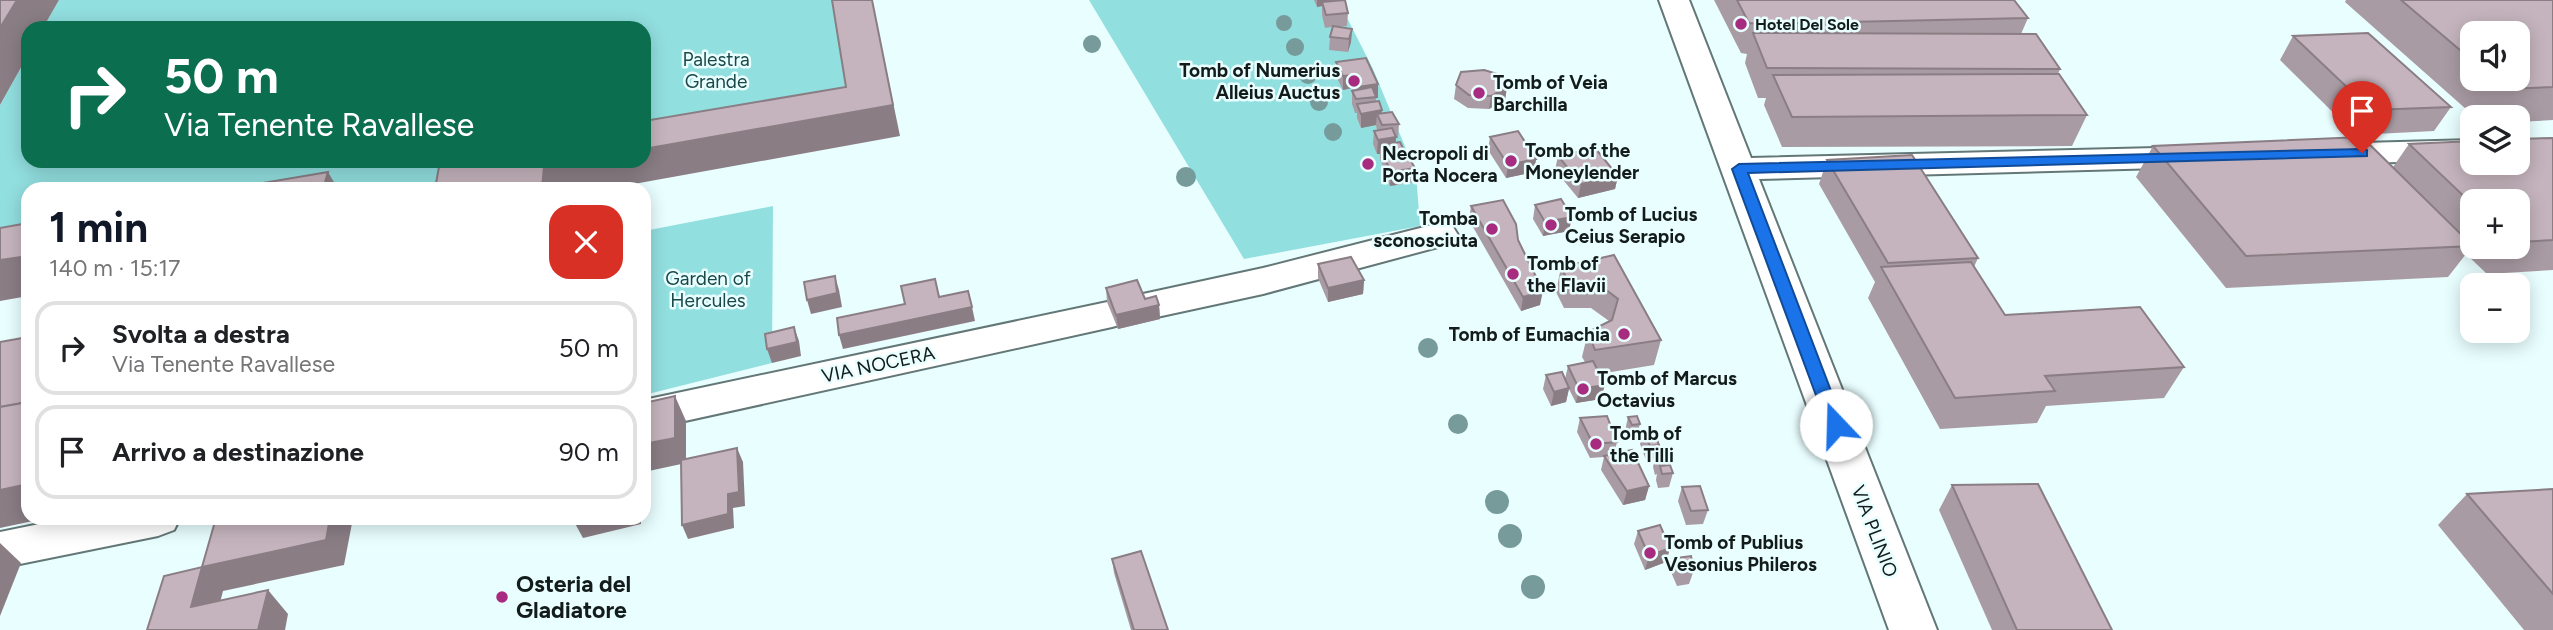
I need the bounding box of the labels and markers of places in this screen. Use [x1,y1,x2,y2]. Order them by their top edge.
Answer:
place label: Hotel Del Sole [1755,15,1859,34]
marker: Hotel Del Sole [1733,16,1749,32]
place label: Tomb of Numerius Alleius Auctus [1179,59,1340,104]
place label: Tomb of Veia Barchilla [1493,71,1608,116]
marker: Tomb of Numerius Alleius Auctus [1346,73,1362,89]
pin [2332,81,2392,153]
marker: Tomb of Veia Barchilla [1471,85,1487,101]
place label: Tomb of the Moneylender [1525,139,1639,184]
place label: Necropoli di Porta Nocera [1382,142,1498,187]
marker: Tomb of the Moneylender [1503,153,1519,169]
marker: Necropoli di Porta Nocera [1360,156,1376,172]
place label: Tomb of Lucius Ceius Serapio [1565,203,1697,248]
place label: Tomba sconosciuta [1373,207,1478,252]
marker: Tomb of Lucius Ceius Serapio [1543,217,1559,233]
marker: Tomba sconosciuta [1484,221,1500,237]
place label: Tomb of the Flavii [1527,252,1606,297]
marker: Tomb of the Flavii [1505,266,1521,282]
place label: Tomb of Eumachia [1449,323,1610,346]
marker: Tomb of Eumachia [1616,326,1632,342]
place label: Tomb of Marcus Octavius [1597,367,1737,412]
marker: Tomb of Marcus Octavius [1575,381,1591,397]
place label: Tomb of the Tilli [1610,422,1682,467]
marker: Tomb of the Tilli [1588,436,1604,452]
place label: Tomb of Publius Vesonius Phileros [1664,531,1817,576]
marker: Tomb of Publius Vesonius Phileros [1642,545,1658,561]
place label: Osteria del Gladiatore [516,570,631,624]
marker: Osteria del Gladiatore [494,589,510,605]

